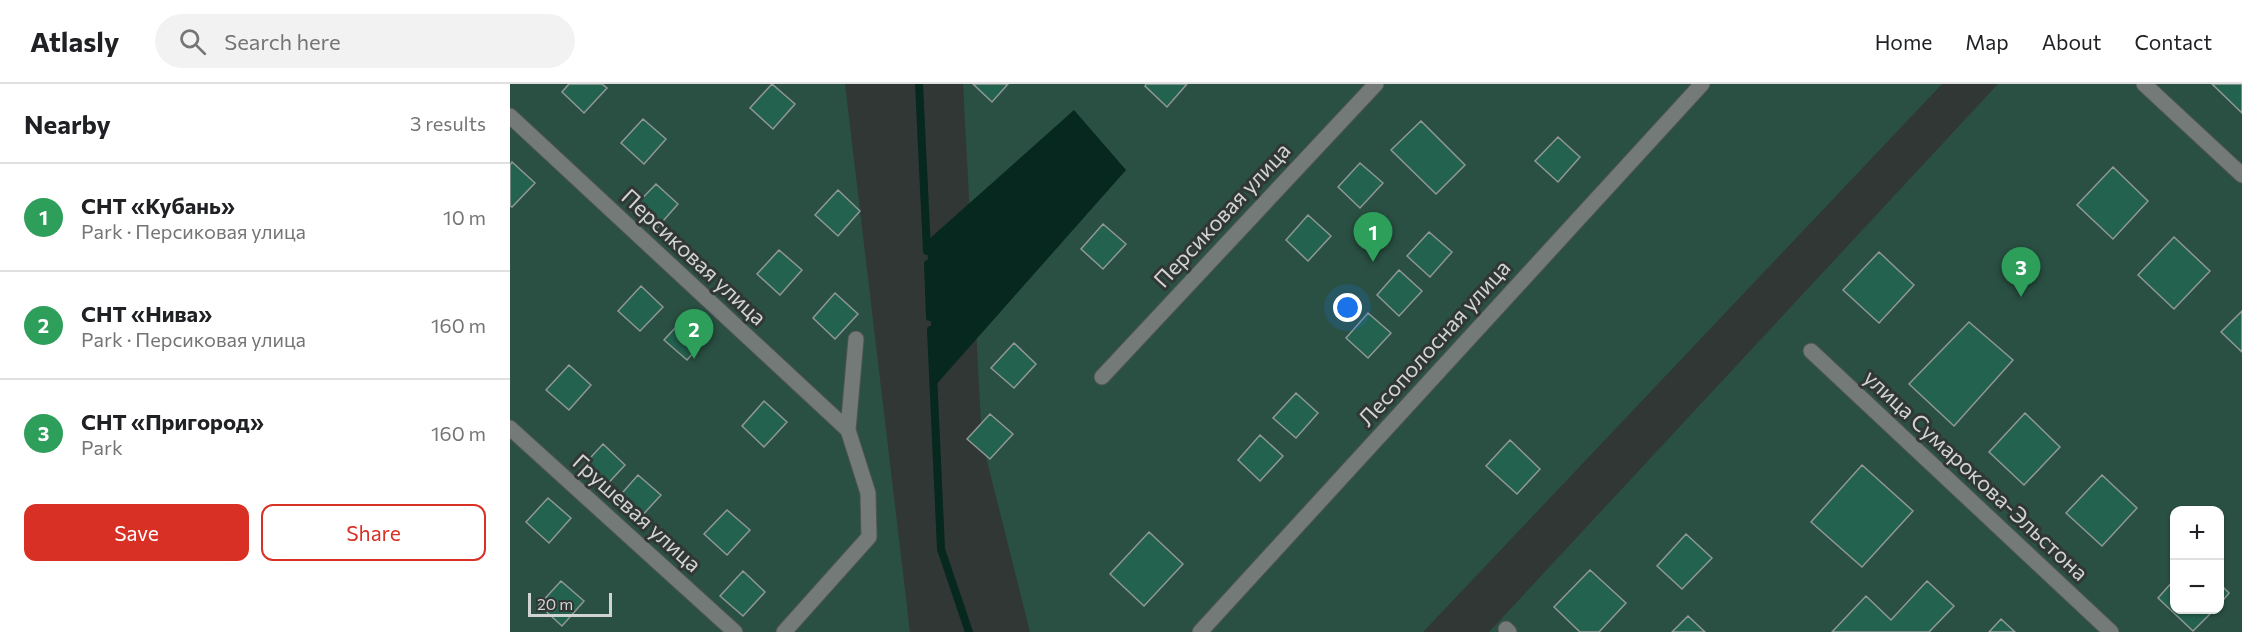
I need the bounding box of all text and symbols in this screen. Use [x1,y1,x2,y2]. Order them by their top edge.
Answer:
search box [155,14,575,68]
text: Atlasly [30,24,119,58]
icon: search [176,25,209,58]
text: Search here [224,28,341,55]
text: Home [1875,29,1932,54]
text: Map [1965,29,2009,54]
text: About [2042,29,2101,54]
text: Contact [2134,29,2212,54]
text: Nearby [24,108,111,139]
text: 3 results [410,111,486,135]
street label: Персиковая улица [1148,137,1296,293]
street label: Персиковая улица [616,183,772,331]
text: СНТ «Кубань» [81,192,235,219]
text: 1 [39,205,48,229]
text: 10 m [443,205,486,229]
pin: 1 [1354,212,1392,262]
text: Park · Персиковая улица [81,219,306,243]
pin: 3 [2002,248,2040,297]
street label: Лесополосная улица [1352,254,1515,431]
your location [1333,293,1362,322]
text: СНТ «Нива» [81,300,212,327]
pin: 2 [674,310,714,359]
text: 2 [38,313,49,337]
text: 160 m [431,313,486,337]
text: Park · Персиковая улица [81,327,306,351]
street label: улица Сумарокова-Эльстона [1858,363,2094,586]
text: СНТ «Пригород» [81,408,264,435]
text: 3 [38,421,49,445]
text: 160 m [431,421,486,445]
text: Park [81,435,123,459]
street label: Грушевая улица [568,448,707,577]
button: Save [24,504,249,561]
button: Share [261,504,486,561]
map controls [2170,506,2224,614]
button: + [2170,506,2224,560]
button: − [2170,560,2224,614]
scale bar [528,590,612,618]
text: 20 m [537,594,573,613]

